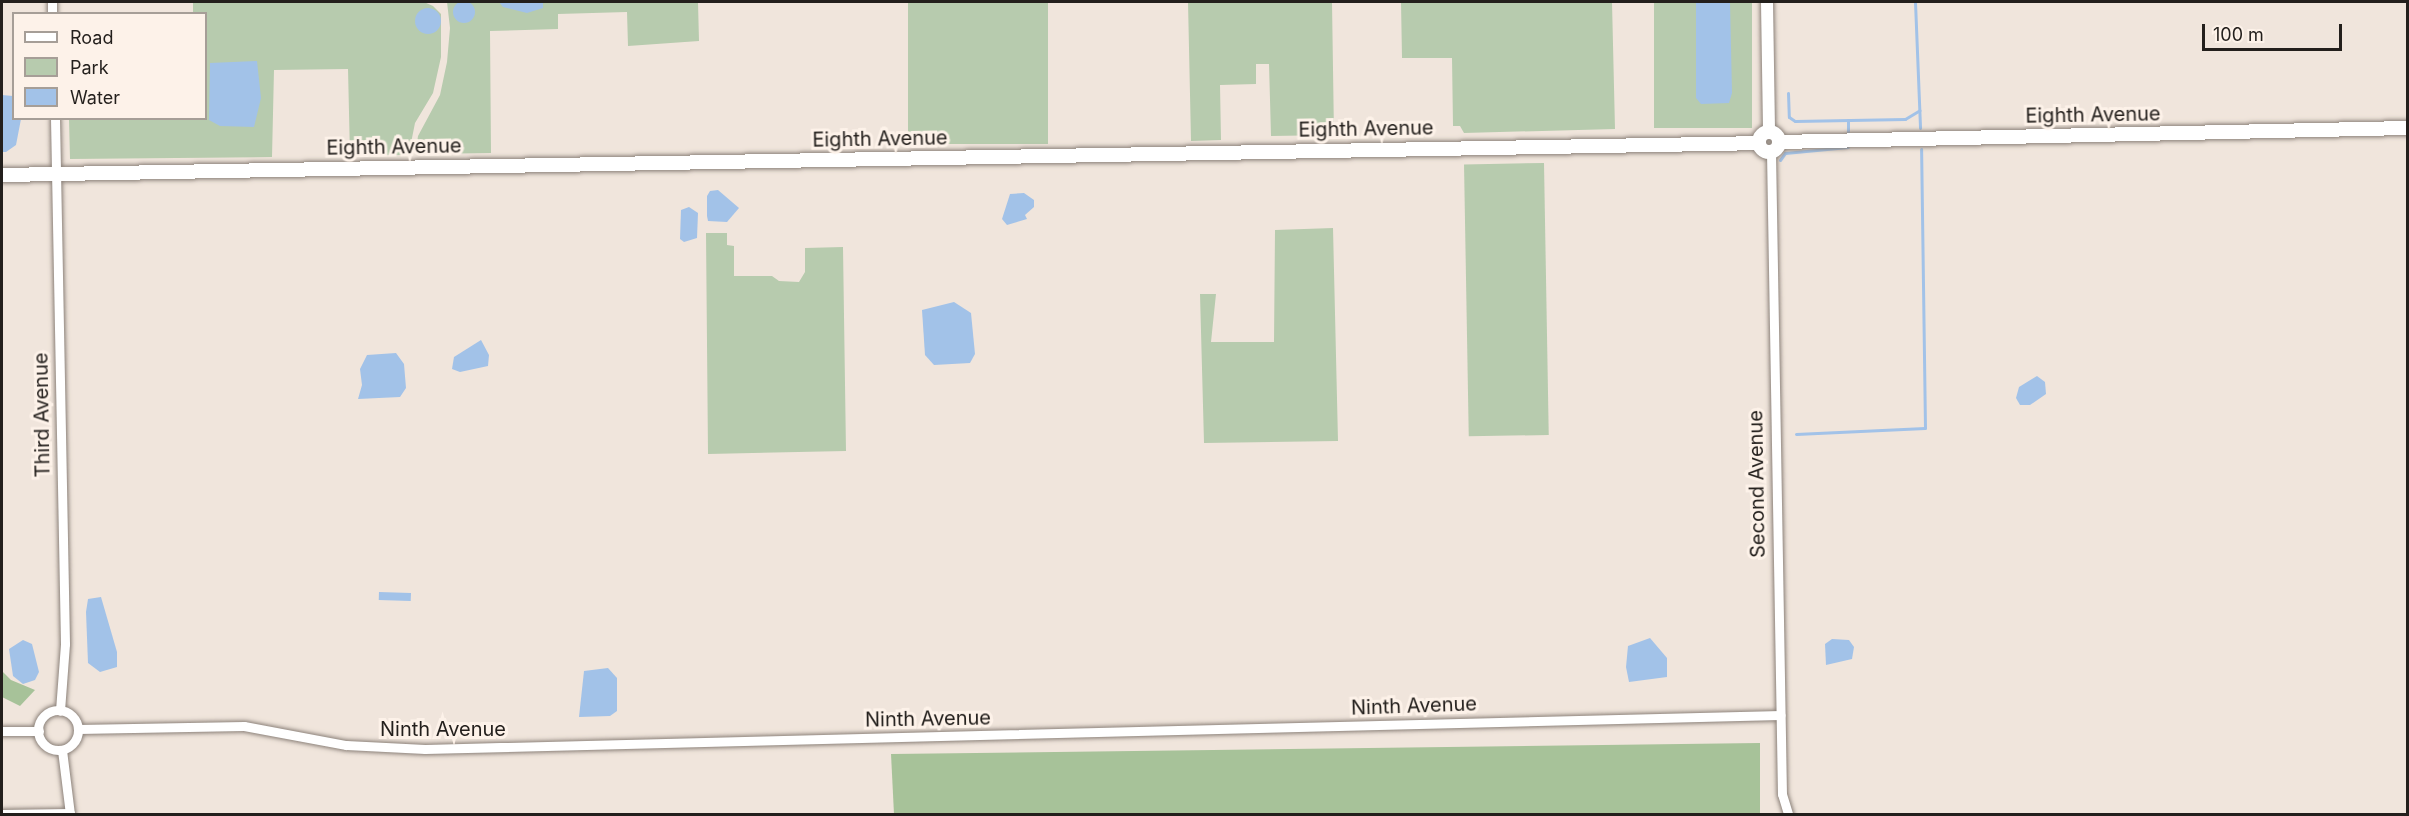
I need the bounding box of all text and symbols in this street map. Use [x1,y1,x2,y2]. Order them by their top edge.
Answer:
legend [12,12,207,120]
scale bar [2205,12,2344,50]
text: 100 m [2213,24,2264,45]
text: Road [70,27,113,48]
text: Park [70,57,109,78]
text: Water [70,87,120,108]
street label: Eighth Avenue [2025,102,2161,128]
street label: Eighth Avenue [1298,116,1434,142]
street label: Eighth Avenue [812,126,948,152]
street label: Eighth Avenue [326,134,462,160]
street label: Third Avenue [29,352,55,478]
street label: Second Avenue [1744,410,1770,558]
street label: Ninth Avenue [1351,692,1477,720]
street label: Ninth Avenue [865,706,991,732]
street label: Ninth Avenue [380,717,506,741]

